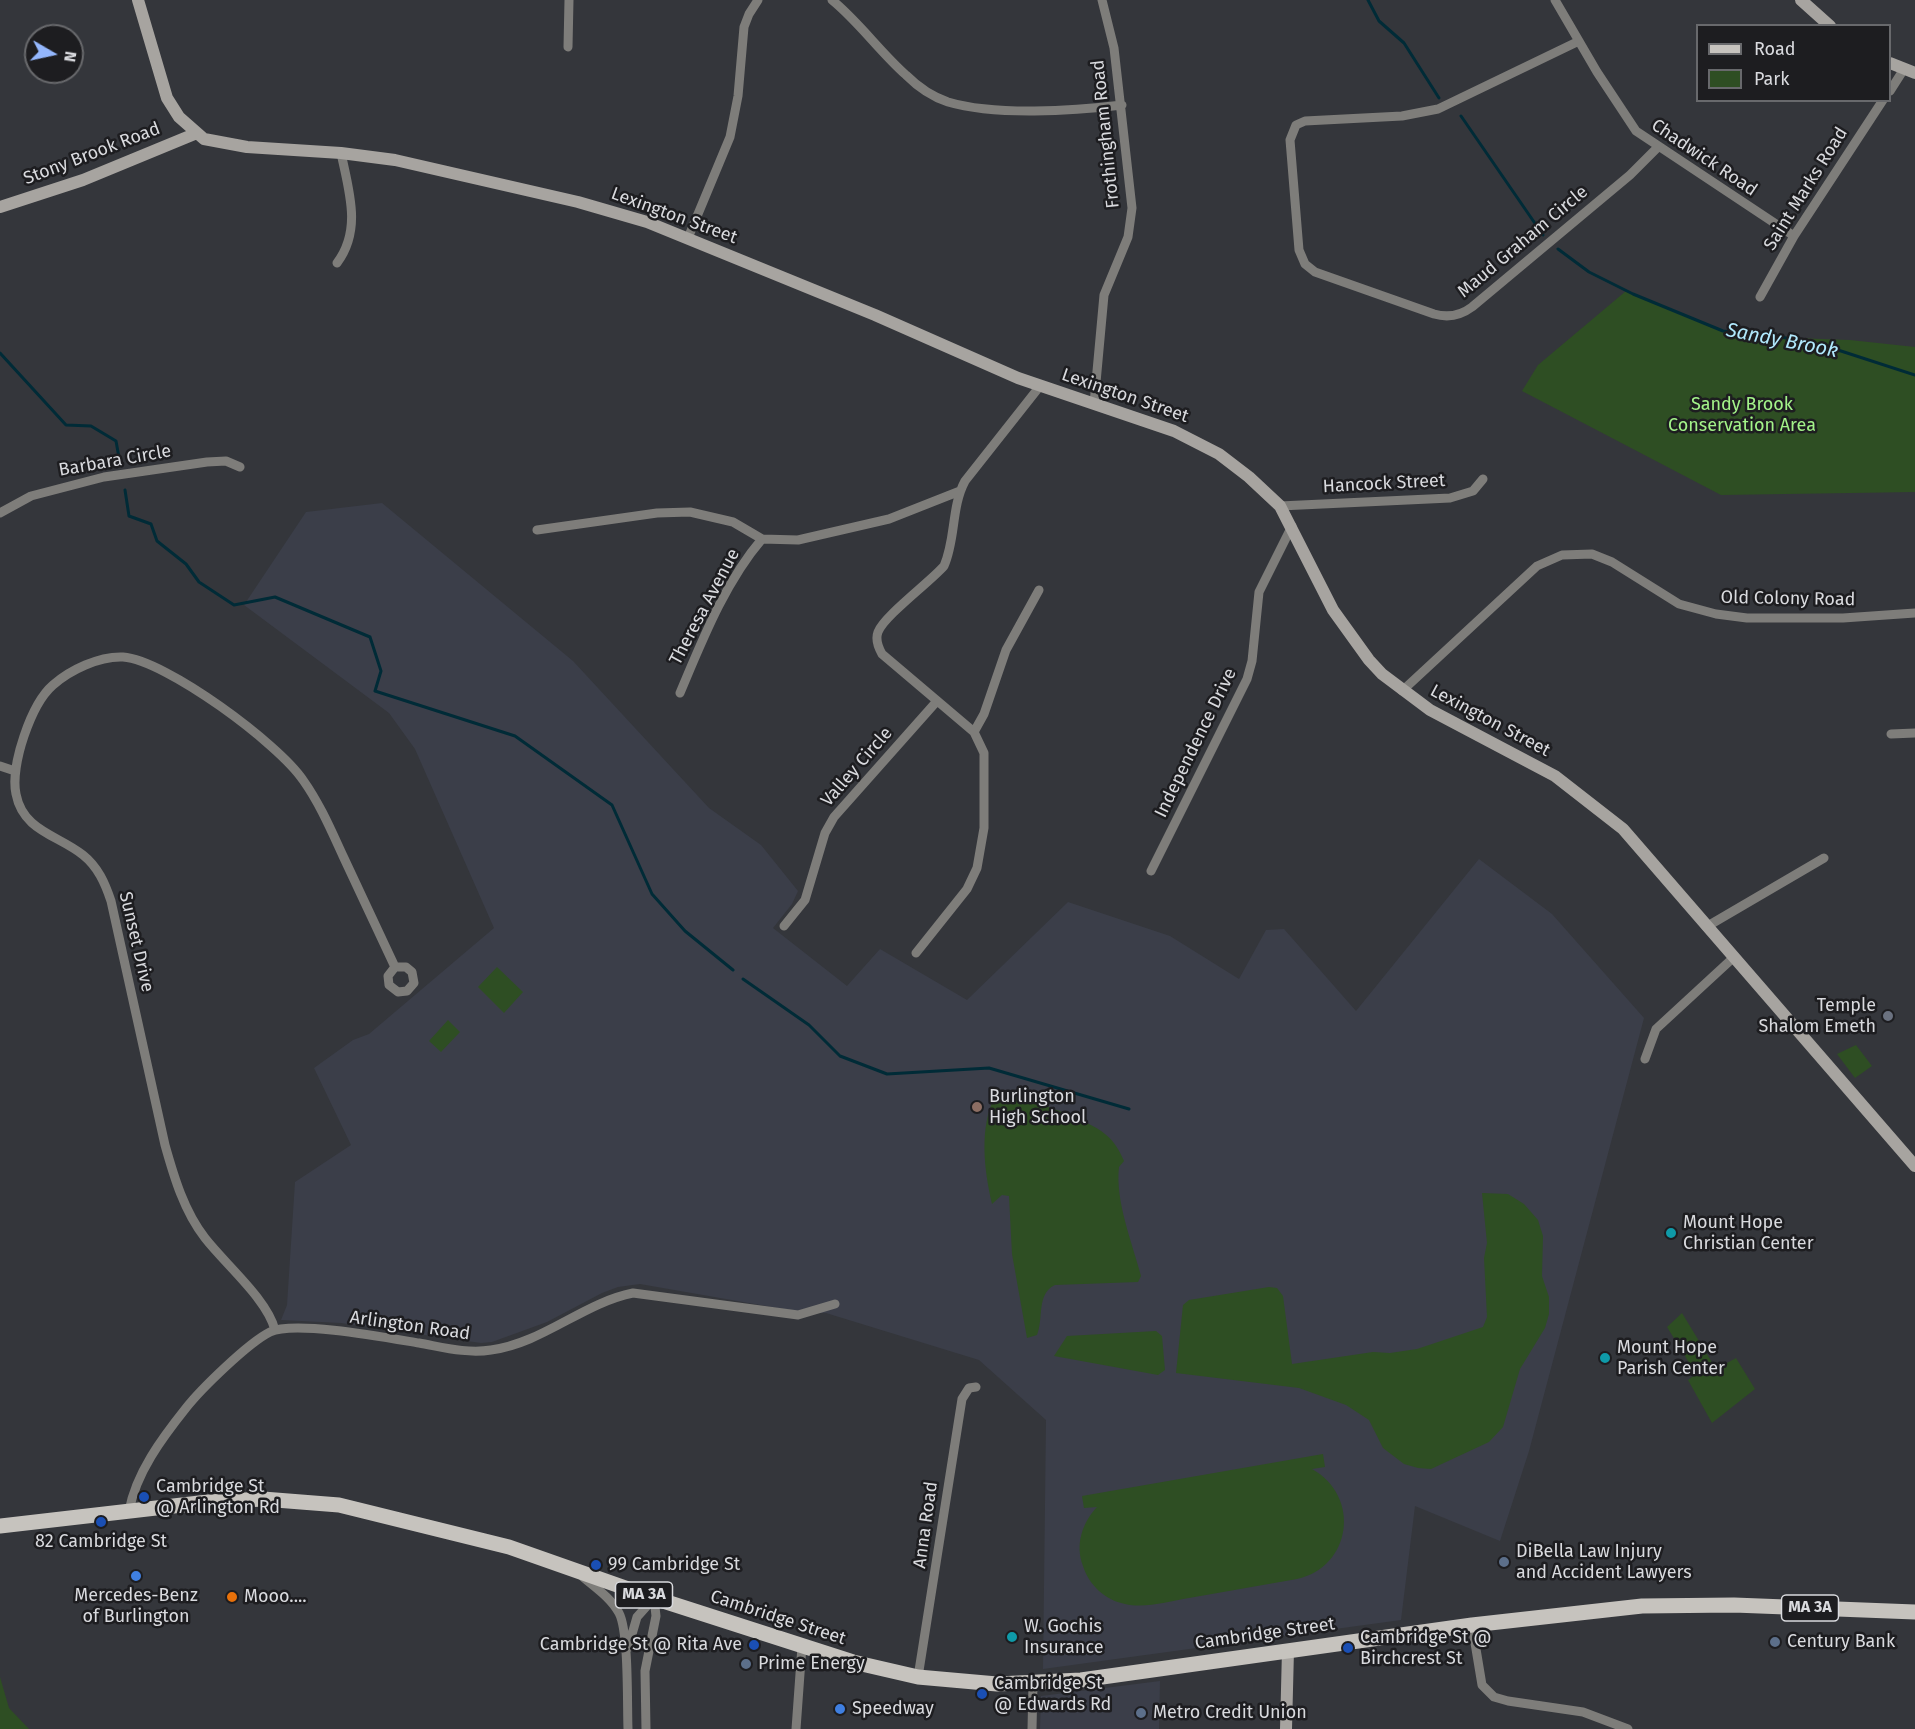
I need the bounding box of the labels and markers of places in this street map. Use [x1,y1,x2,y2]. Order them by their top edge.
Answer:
place label: Temple Shalom Emeth [1758,995,1876,1038]
marker: Temple Shalom Emeth [1881,1009,1895,1023]
place label: Burlington High School [989,1086,1086,1128]
marker: Burlington High School [970,1100,984,1114]
place label: Mount Hope Christian Center [1683,1212,1814,1254]
marker: Mount Hope Christian Center [1664,1226,1678,1240]
place label: Mount Hope Parish Center [1617,1337,1725,1380]
marker: Mount Hope Parish Center [1598,1351,1612,1365]
place label: Cambridge St @ Arlington Rd [156,1476,280,1518]
marker: Cambridge St @ Arlington Rd [137,1490,151,1504]
marker: 82 Cambridge St [94,1515,108,1529]
place label: 82 Cambridge St [35,1531,167,1553]
place label: DiBella Law Injury and Accident Lawyers [1516,1541,1692,1584]
place label: 99 Cambridge St [608,1554,740,1576]
marker: DiBella Law Injury and Accident Lawyers [1497,1555,1511,1569]
marker: 99 Cambridge St [589,1558,603,1572]
marker: Mercedes-Benz of Burlington [129,1569,143,1583]
place label: Mercedes-Benz of Burlington [74,1585,198,1628]
place label: Mooo.... [244,1586,307,1608]
marker: Mooo.... [225,1590,239,1604]
place label: W. Gochis Insurance [1024,1616,1103,1658]
place label: Cambridge St @ Birchcrest St [1360,1627,1492,1670]
marker: W. Gochis Insurance [1005,1630,1019,1644]
place label: Century Bank [1787,1631,1895,1653]
place label: Cambridge St @ Rita Ave [540,1634,742,1656]
marker: Century Bank [1768,1635,1782,1649]
marker: Cambridge St @ Rita Ave [747,1638,761,1652]
marker: Cambridge St @ Birchcrest St [1341,1641,1355,1655]
place label: Prime Energy [758,1653,865,1675]
marker: Prime Energy [739,1657,753,1671]
place label: Cambridge St @ Edwards Rd [994,1673,1111,1716]
marker: Cambridge St @ Edwards Rd [975,1687,989,1701]
place label: Speedway [852,1698,934,1720]
marker: Speedway [833,1702,847,1716]
place label: Metro Credit Union [1153,1702,1307,1724]
marker: Metro Credit Union [1134,1706,1148,1720]

